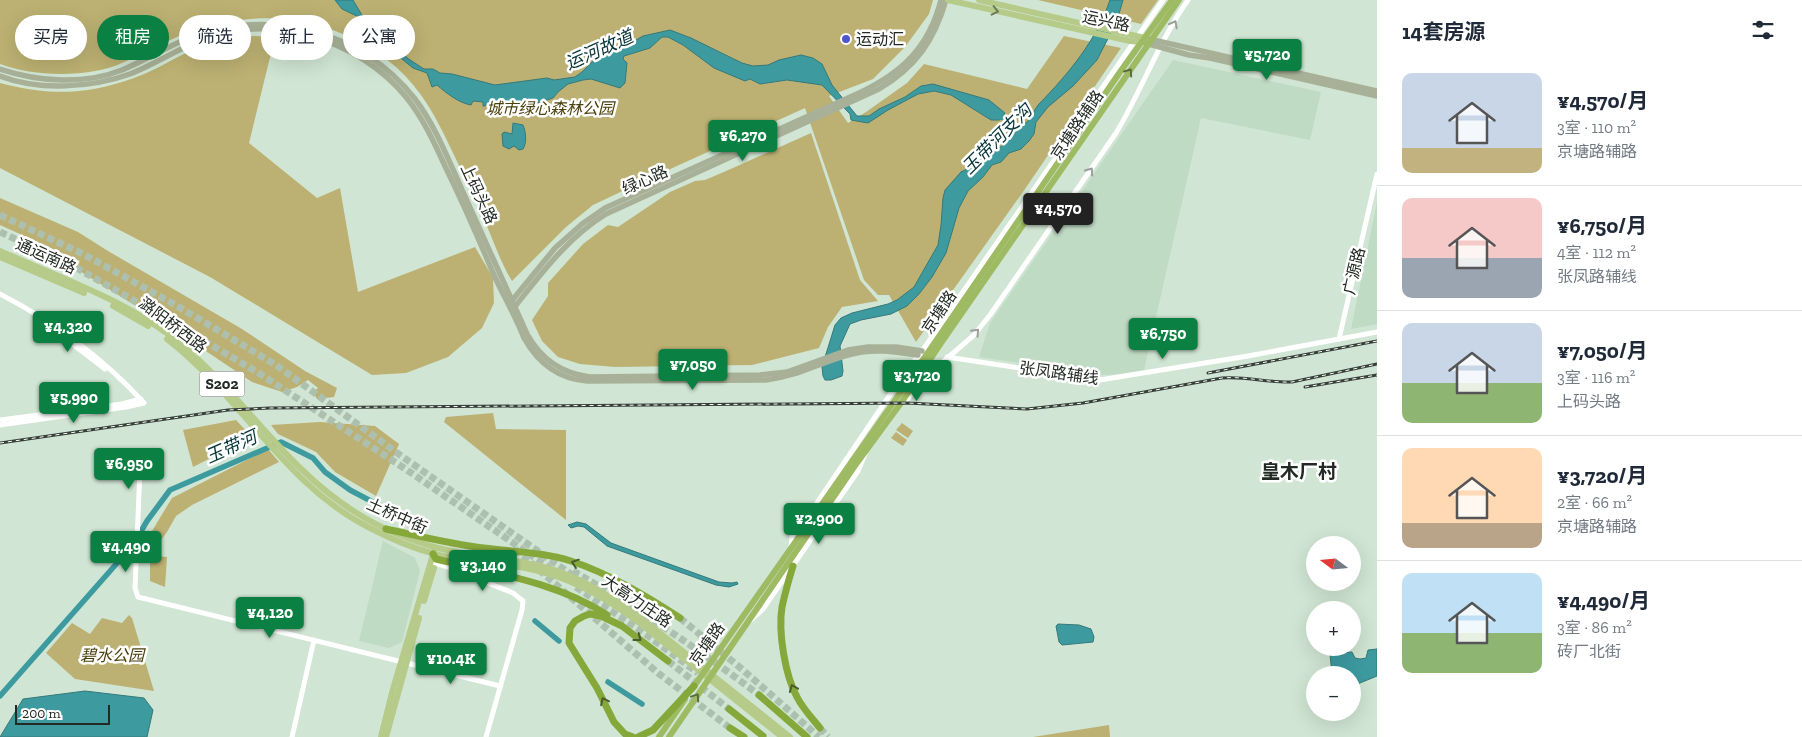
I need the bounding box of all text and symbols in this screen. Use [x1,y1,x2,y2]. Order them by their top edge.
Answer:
one-way arrow [991,5,1000,16]
street label: 运兴路 [1081,7,1131,35]
chip: 买房 [15,15,87,60]
chip: 租房 [97,15,169,60]
chip: 筛选 [179,15,251,60]
chip: 新上 [261,15,333,60]
chip: 公寓 [343,15,415,60]
icon: filters [1749,16,1777,44]
text: 14套房源 [1402,19,1485,44]
one-way arrow [1167,20,1177,29]
water label: 运河故道 [562,24,639,75]
place label: 运动汇 [856,30,904,49]
marker: 运动汇 [840,33,852,45]
pin: ¥5,720 [1226,38,1308,81]
text: ¥5,720 [1244,45,1290,64]
one-way arrow [1123,68,1132,78]
street label: 京塘路辅路 [1047,87,1107,163]
text: ¥4,570/月 [1557,88,1648,113]
icon: home [1442,93,1502,153]
water label: 玉带河支沟 [957,98,1038,179]
park label: 城市绿心森林公园 [486,99,616,118]
text: 3室 · 110 m² [1557,118,1636,137]
pin: ¥6,270 [702,120,784,162]
text: ¥6,270 [719,126,767,145]
text: 京塘路辅路 [1557,142,1637,161]
street label: 上码头路 [457,161,501,227]
street label: 绿心路 [619,162,671,198]
one-way arrow [1084,167,1093,176]
pin: ¥4,570 [1017,192,1099,235]
text: ¥4,570 [1034,199,1082,218]
text: ¥6,750/月 [1557,213,1647,238]
icon: home [1442,218,1502,278]
street label: 通运南路 [13,234,79,278]
text: 4室 · 112 m² [1557,243,1636,262]
street label: 广源路 [1339,245,1369,297]
text: 张凤路辅线 [1557,267,1637,286]
street label: 京塘路 [918,287,960,337]
street label: 潞阳桥西路 [135,293,211,357]
pin: ¥4,320 [27,310,109,353]
text: ¥4,320 [44,317,92,336]
pin: ¥6,750 [1122,318,1204,360]
text: ¥6,750 [1140,324,1186,343]
one-way arrow [970,328,979,337]
text: ¥7,050/月 [1557,338,1648,363]
icon: home [1442,343,1502,403]
pin: ¥7,050 [652,348,734,391]
text: ¥7,050 [669,355,717,374]
street label: 张凤路辅线 [1018,358,1100,388]
pin: ¥3,720 [876,360,958,402]
text: ¥3,720 [894,366,940,385]
text: 3室 · 116 m² [1557,368,1635,387]
road number: S202 [200,372,244,396]
pin: ¥5,990 [33,382,115,424]
text: ¥5,990 [50,388,98,407]
text: 上码头路 [1557,392,1621,411]
water label: 玉带河 [202,425,263,468]
pin: ¥6,950 [88,448,170,490]
text: ¥6,950 [105,454,153,473]
district label: 皇木厂村 [1261,460,1337,483]
text: ¥3,720/月 [1557,463,1647,488]
icon: home [1442,468,1502,528]
text: 2室 · 66 m² [1557,493,1632,512]
street label: 土桥中街 [364,494,430,538]
pin: ¥2,900 [778,502,860,545]
text: ¥2,900 [795,509,843,528]
text: 京塘路辅路 [1557,517,1637,536]
pin: ¥4,490 [85,530,167,573]
north arrow [1306,536,1361,591]
map controls [1306,536,1361,721]
text: ¥4,490 [101,537,151,556]
pin: ¥3,140 [442,550,524,592]
text: ¥3,140 [460,556,506,575]
one-way arrow [571,559,580,569]
street label: 大高力庄路 [599,571,675,631]
text: ¥4,490/月 [1557,588,1650,613]
icon: home [1442,593,1502,653]
pin: ¥4,120 [229,596,311,639]
button: + [1306,601,1361,656]
text: ¥4,120 [247,603,293,622]
text: 3室 · 86 m² [1557,618,1632,637]
street label: 京塘路 [685,619,729,669]
one-way arrow [632,632,642,641]
pin: ¥10.4K [410,642,492,685]
text: 砖厂北街 [1557,642,1621,661]
park label: 碧水公园 [80,646,146,665]
text: ¥10.4K [427,649,475,668]
button: − [1306,666,1361,721]
one-way arrow [789,684,799,693]
one-way arrow [690,693,699,702]
one-way arrow [600,697,610,706]
scale bar [15,702,110,725]
text: 200 m [22,705,61,722]

